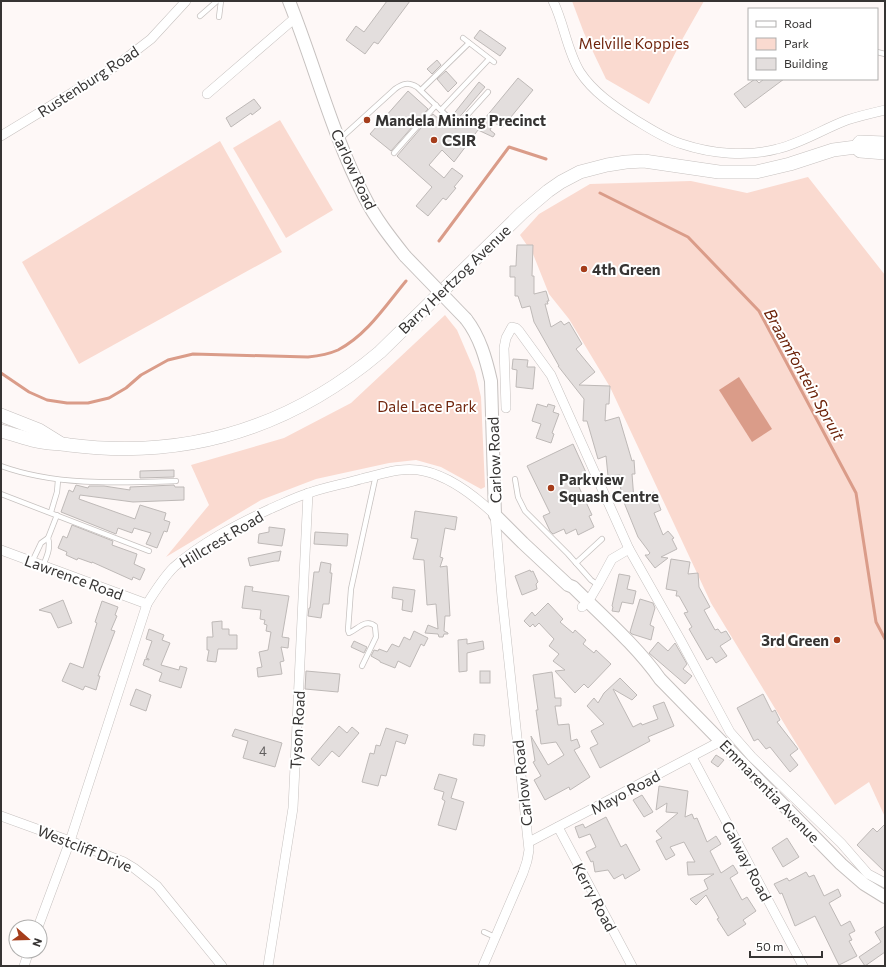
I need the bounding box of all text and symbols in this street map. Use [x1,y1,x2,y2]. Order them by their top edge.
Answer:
legend [748,8,878,80]
text: Road [784,16,812,30]
park label: Melville Koppies [579,34,690,52]
text: Park [784,36,810,50]
street label: Rustenburg Road [34,42,142,120]
text: Building [784,56,828,70]
place label: Mandela Mining Precinct [375,111,546,129]
marker: Mandela Mining Precinct [362,115,372,125]
street label: Carlow Road [328,126,380,212]
place label: CSIR [442,131,477,149]
marker: CSIR [429,135,439,145]
street label: Barry Hertzog Avenue [394,221,514,337]
place label: 4th Green [592,260,660,278]
marker: 4th Green [579,264,589,274]
water label: Braamfontein Spruit [761,305,849,444]
park label: Dale Lace Park [377,397,477,415]
street label: Carlow Road [483,416,505,504]
place label: Parkview Squash Centre [559,470,659,505]
marker: Parkview Squash Centre [546,483,556,493]
street label: Hillcrest Road [176,507,266,571]
street label: Lawrence Road [22,551,126,603]
place label: 3rd Green [761,631,829,649]
marker: 3rd Green [832,635,842,645]
street label: Tyson Road [286,690,308,770]
street label: Emmarentia Avenue [716,736,824,846]
street label: Carlow Road [509,739,535,827]
house number: 4 [259,743,267,759]
street label: Mayo Road [587,766,663,818]
street label: Galway Road [718,818,776,904]
street label: Westcliff Drive [35,821,135,875]
street label: Kerry Road [569,860,621,934]
north arrow [8,919,48,959]
scale bar [750,933,822,959]
text: N [30,936,45,949]
text: 50 m [756,939,784,953]

